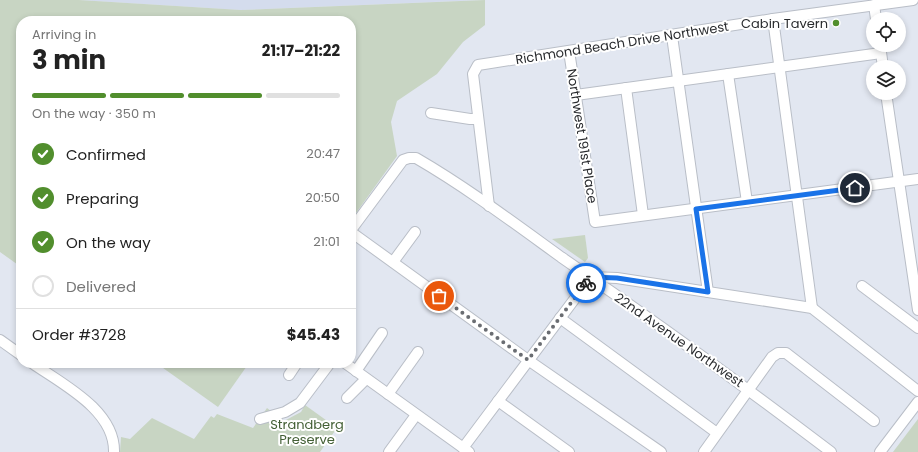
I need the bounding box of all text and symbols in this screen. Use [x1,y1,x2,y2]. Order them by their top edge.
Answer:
map controls [866,12,906,100]
button: locate [866,12,906,52]
place label: Cabin Tavern [741,14,828,33]
street label: Richmond Beach Drive Northwest [514,17,730,69]
marker: Cabin Tavern [831,18,841,28]
text: Arriving in [32,25,96,44]
text: 21:17–21:22 [262,40,340,61]
text: 3 min [32,42,106,78]
button: layers [866,60,906,100]
street label: Northwest 191st Place [562,67,602,205]
text: On the way · 350 m [32,104,156,123]
icon: check [32,143,54,165]
text: Confirmed [66,144,146,165]
text: 20:47 [306,144,340,163]
pin [838,171,872,205]
icon: home [844,177,866,199]
icon: check [32,187,54,209]
text: Preparing [66,188,139,209]
text: 20:50 [305,188,340,207]
icon: check [32,231,54,253]
text: On the way [66,232,151,253]
text: 21:01 [313,232,340,251]
courier [566,263,606,303]
icon: bike [575,272,597,294]
text: Delivered [66,276,136,297]
pin [422,279,456,313]
icon: bag [428,285,450,307]
street label: 22nd Avenue Northwest [611,288,747,392]
text: Order #3728 [32,324,126,345]
text: $45.43 [287,324,340,345]
park label: Strandberg Preserve [270,415,344,449]

